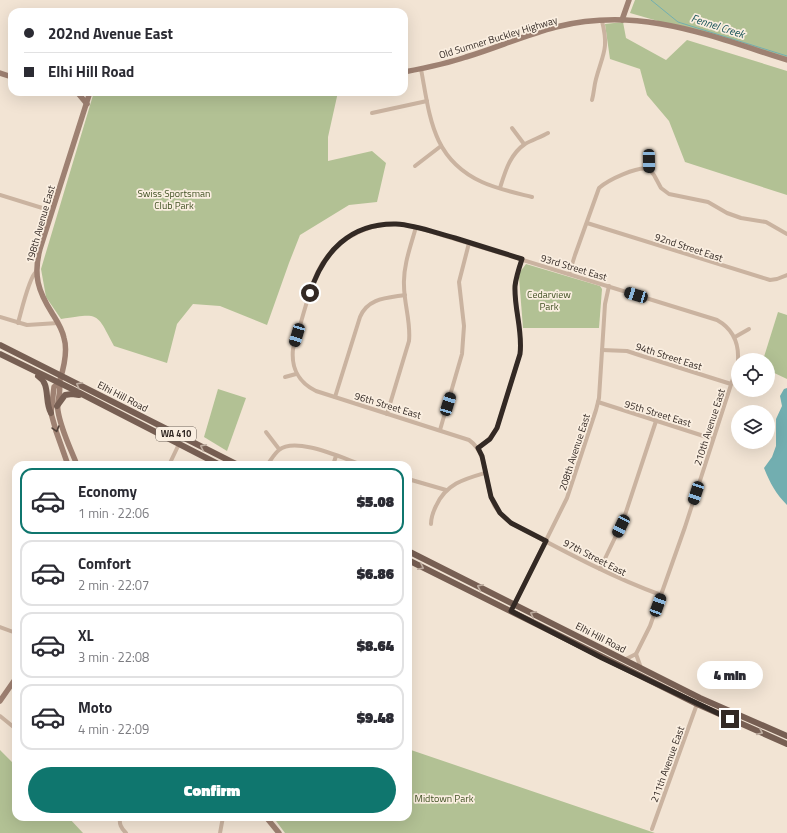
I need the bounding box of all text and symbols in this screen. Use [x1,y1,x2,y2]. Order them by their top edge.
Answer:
water label: Fennel Creek [689,10,748,42]
street label: Old Sumner Buckley Highway [437,12,559,63]
text: 202nd Avenue East [48,22,173,45]
text: Elhi Hill Road [48,60,134,83]
car [643,149,655,173]
street label: 198th Avenue East [22,183,59,265]
park label: Swiss Sportsman Club Park [138,186,210,213]
street label: 92nd Street East [653,229,725,266]
street label: 93rd Street East [539,250,609,285]
route start [301,284,319,302]
car [623,286,649,304]
park label: Cedarview Park [527,287,571,314]
car [288,322,306,348]
street label: 94th Street East [634,339,704,374]
map controls [731,353,775,449]
button: locate [731,353,775,397]
street label: Elhi Hill Road [95,377,151,416]
one-way arrow [76,382,83,390]
street label: 210th Avenue East [690,386,729,468]
street label: 96th Street East [353,388,423,423]
car [439,391,457,417]
street label: 95th Street East [623,396,693,431]
button: layers [731,405,775,449]
street label: 208th Avenue East [555,411,594,493]
one-way arrow [51,426,60,433]
road number: WA 410 [156,427,196,441]
one-way arrow [200,445,207,452]
text: Economy [78,480,137,503]
car [687,480,705,506]
icon: car [30,483,66,519]
text: $5.08 [357,490,394,513]
text: 1 min · 22:06 [78,503,149,523]
car [610,513,632,539]
street label: 97th Street East [561,535,629,580]
text: Comfort [78,552,131,575]
icon: car [30,555,66,591]
text: $6.86 [357,562,394,585]
one-way arrow [417,562,424,570]
text: 2 min · 22:07 [78,575,149,595]
one-way arrow [476,584,484,591]
car [648,592,668,618]
one-way arrow [530,611,538,618]
street label: Elhi Hill Road [573,618,629,657]
text: XL [78,624,94,647]
icon: car [30,627,66,663]
text: $8.64 [357,634,394,657]
text: 3 min · 22:08 [78,647,149,667]
callout: 4 min [697,661,763,689]
text: 4 min [714,665,746,685]
text: Moto [78,696,112,719]
icon: car [30,699,66,735]
text: $9.48 [357,706,394,729]
route end [721,710,739,728]
text: 4 min · 22:09 [78,719,149,739]
street label: 211th Avenue East [647,724,688,804]
one-way arrow [755,727,763,735]
button: Confirm [28,767,396,813]
park label: Midtown Park [415,791,474,806]

